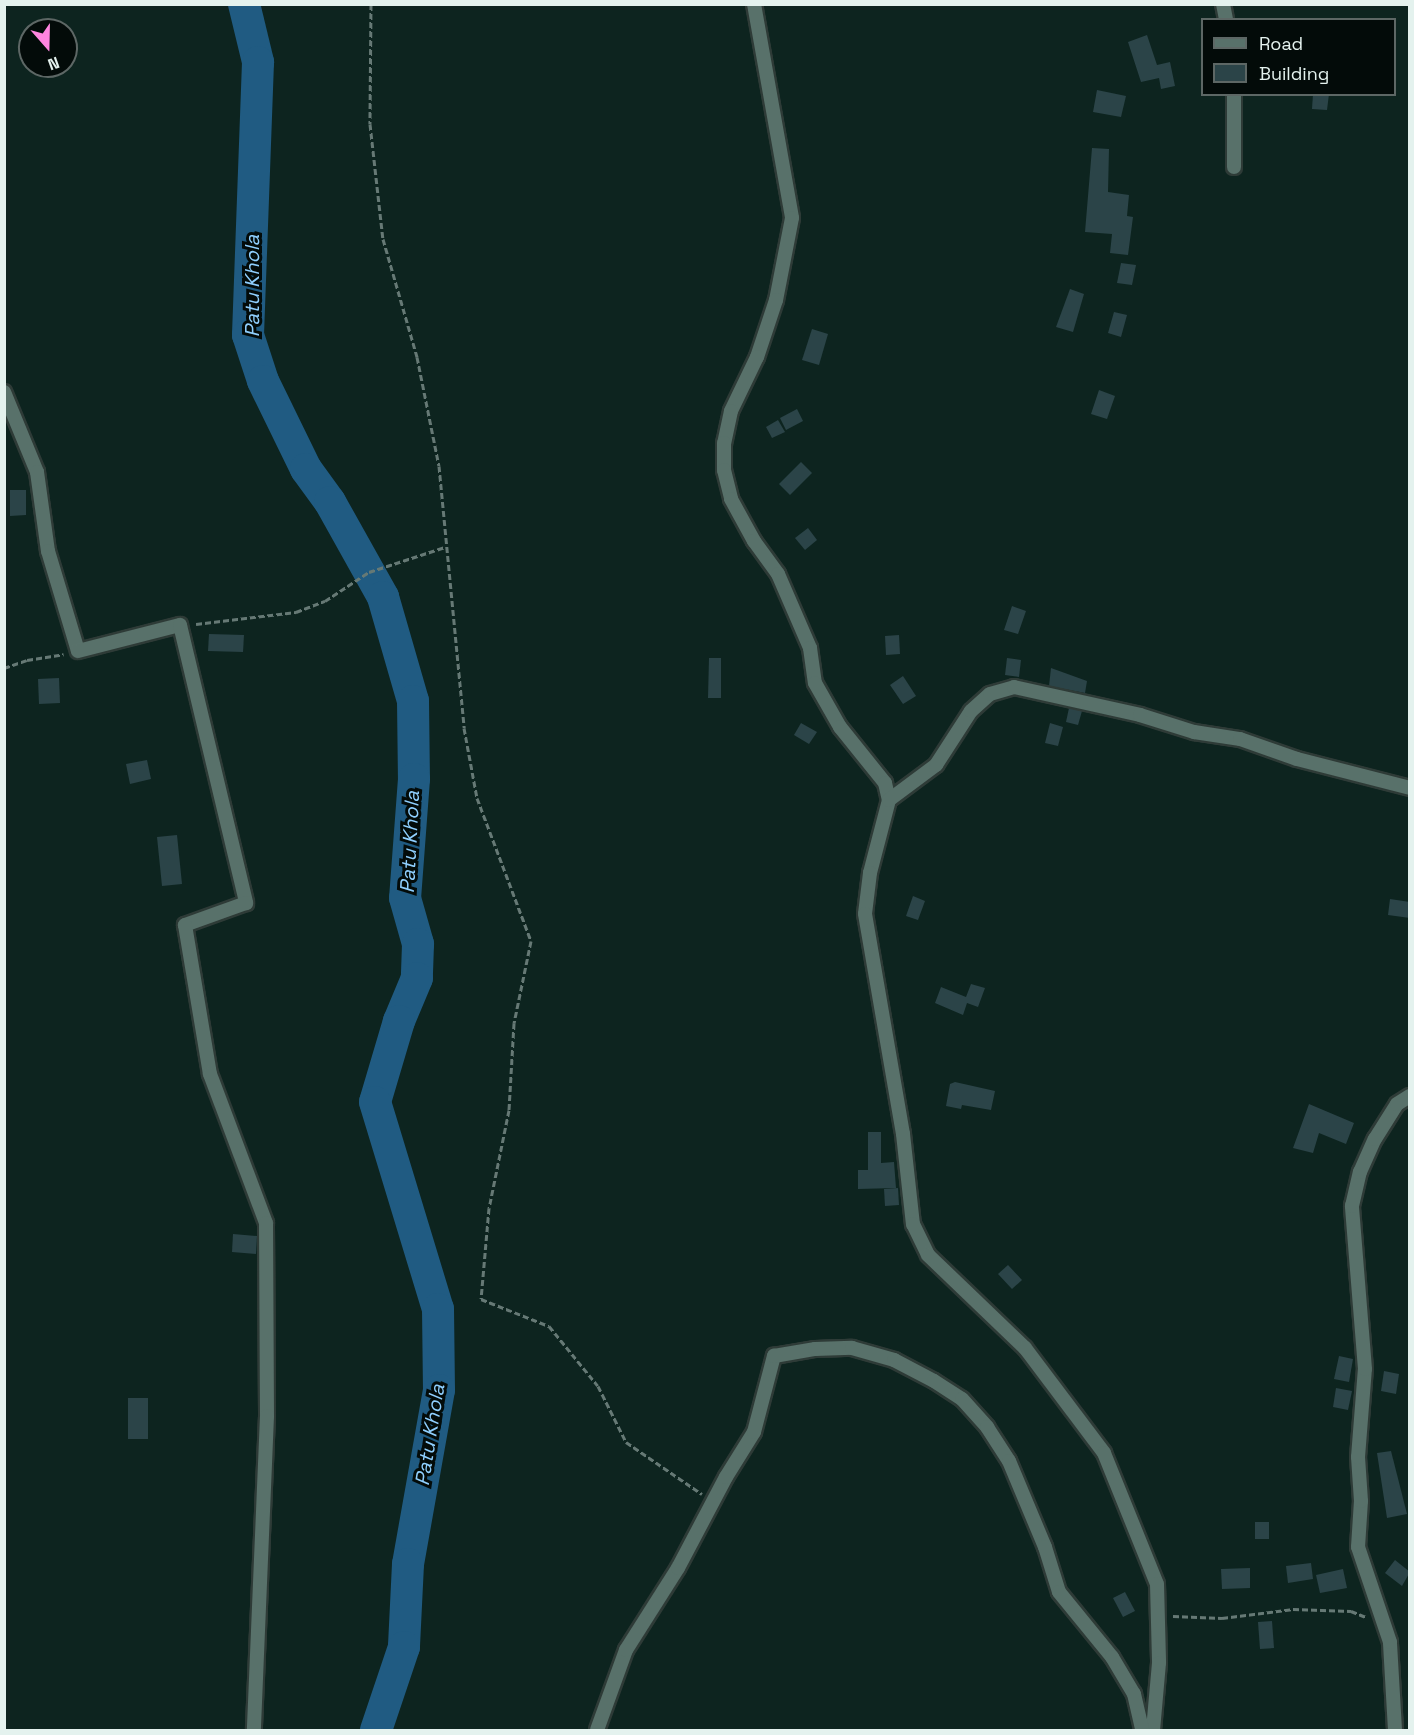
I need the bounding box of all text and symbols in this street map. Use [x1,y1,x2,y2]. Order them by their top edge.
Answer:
north arrow [18,18,78,78]
legend [1201,18,1396,96]
text: Road [1259,32,1303,55]
text: N [45,52,62,75]
text: Building [1259,62,1329,85]
water label: Patu Khola [240,235,264,337]
water label: Patu Khola [395,790,425,894]
water label: Patu Khola [410,1383,450,1487]

